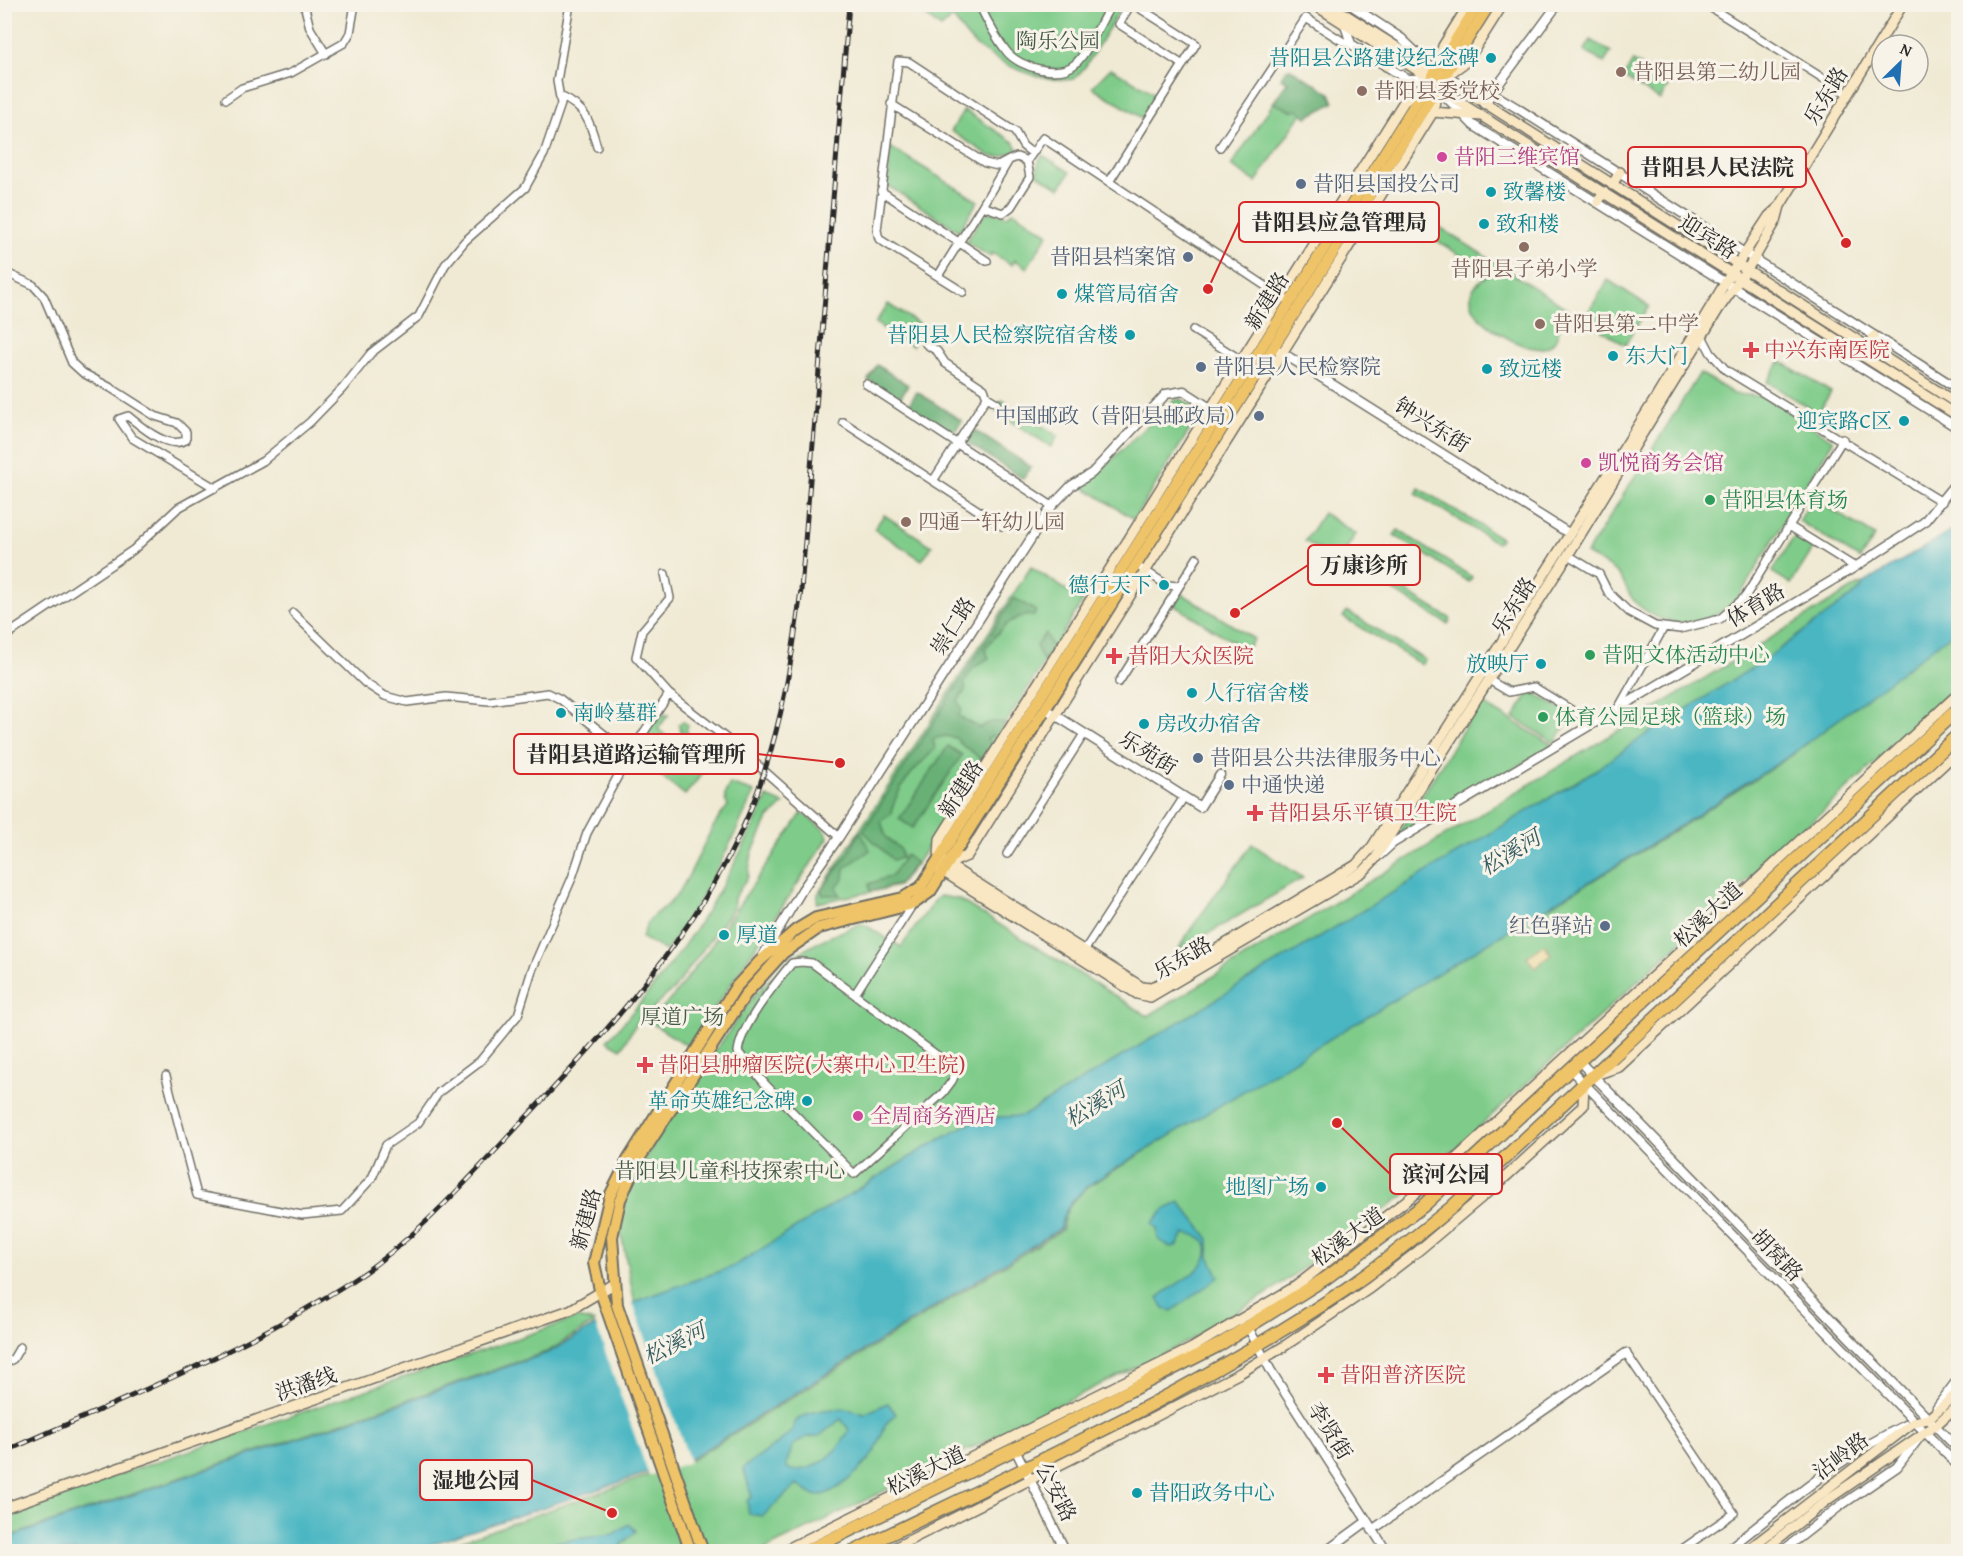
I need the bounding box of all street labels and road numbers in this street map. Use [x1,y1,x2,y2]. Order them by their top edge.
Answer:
street label: 乐东路 [1796,61,1855,131]
street label: 迎宾路 [1673,207,1743,266]
street label: 新建路 [1237,266,1296,336]
street label: 钟兴东街 [1388,389,1476,460]
street label: 乐东路 [1484,571,1543,641]
street label: 体育路 [1721,575,1791,634]
street label: 崇仁路 [923,591,982,661]
street label: 乐苑街 [1113,723,1183,782]
street label: 新建路 [930,754,991,824]
street label: 松溪大道 [1666,875,1749,955]
street label: 乐东路 [1148,928,1218,987]
street label: 新建路 [562,1184,609,1253]
street label: 松溪大道 [1305,1199,1391,1274]
street label: 胡窝路 [1744,1221,1810,1288]
street label: 洪潘线 [271,1359,341,1408]
street label: 李贤街 [1301,1396,1360,1466]
street label: 沾岭路 [1806,1424,1875,1487]
street label: 松溪大道 [881,1438,970,1503]
street label: 公安路 [1028,1457,1085,1527]

